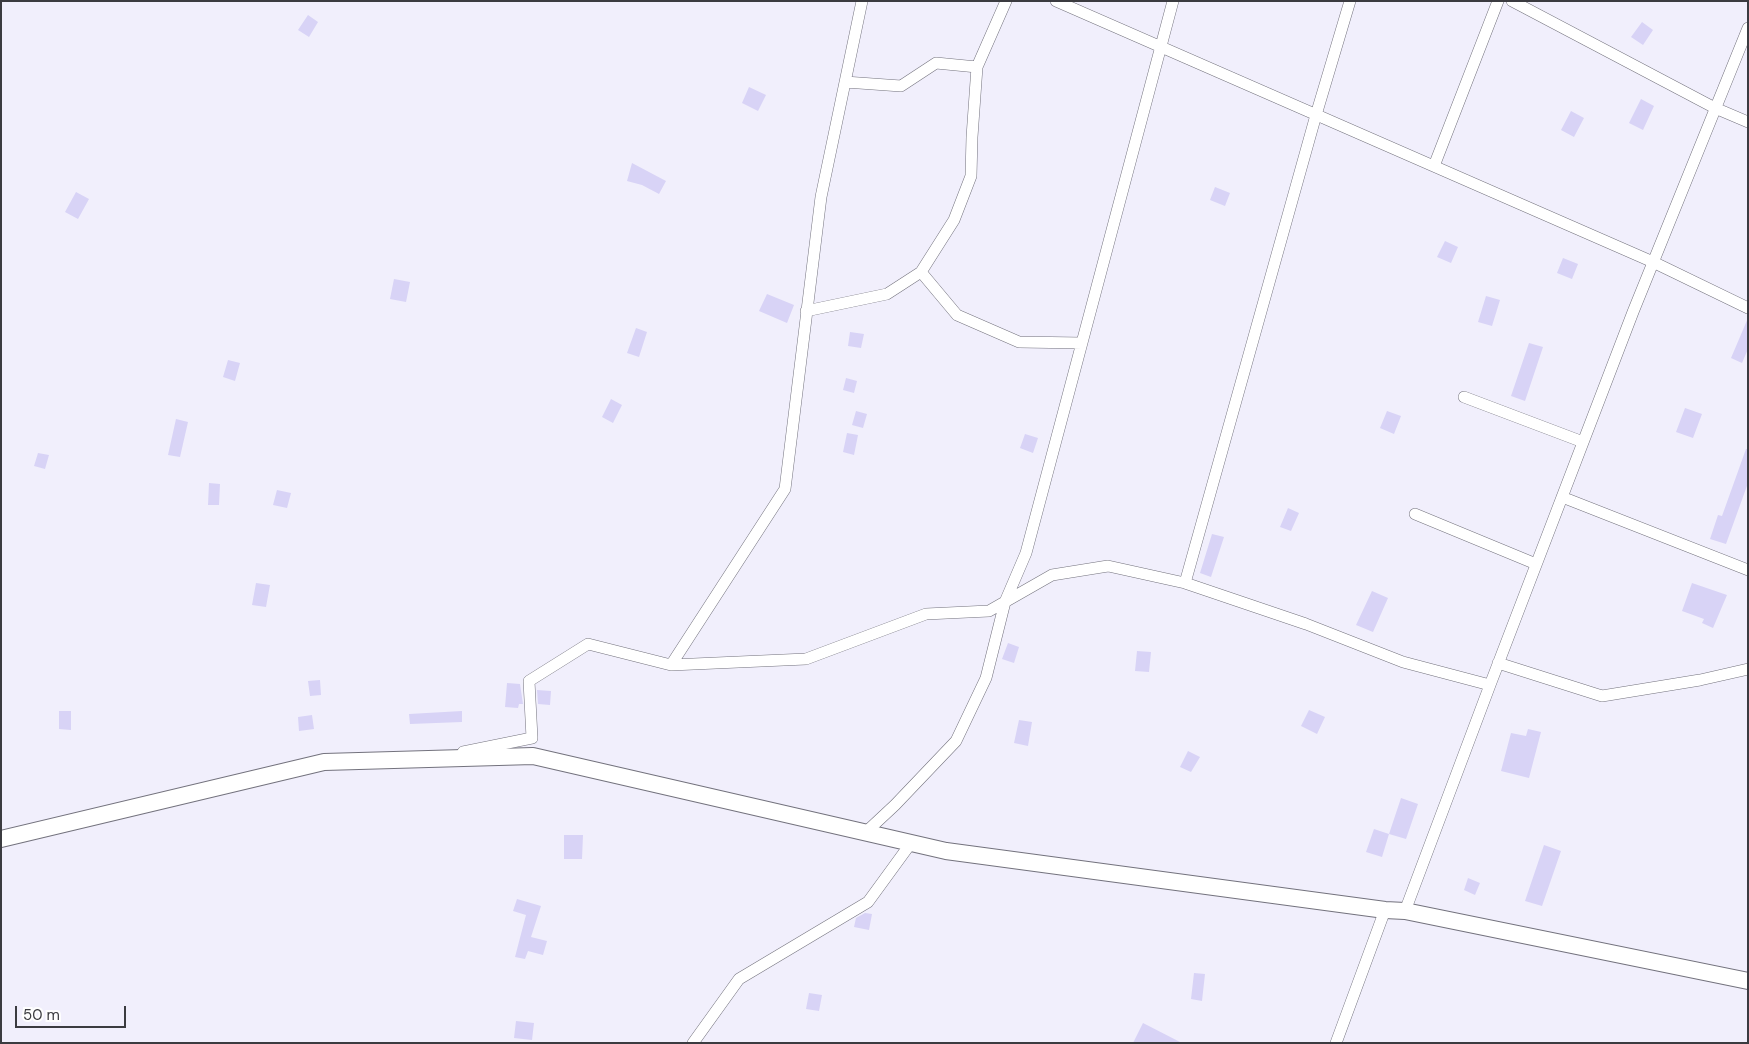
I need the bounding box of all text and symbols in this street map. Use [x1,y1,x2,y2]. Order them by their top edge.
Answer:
scale bar [18,996,129,1028]
text: 50 m [23,1005,60,1025]

